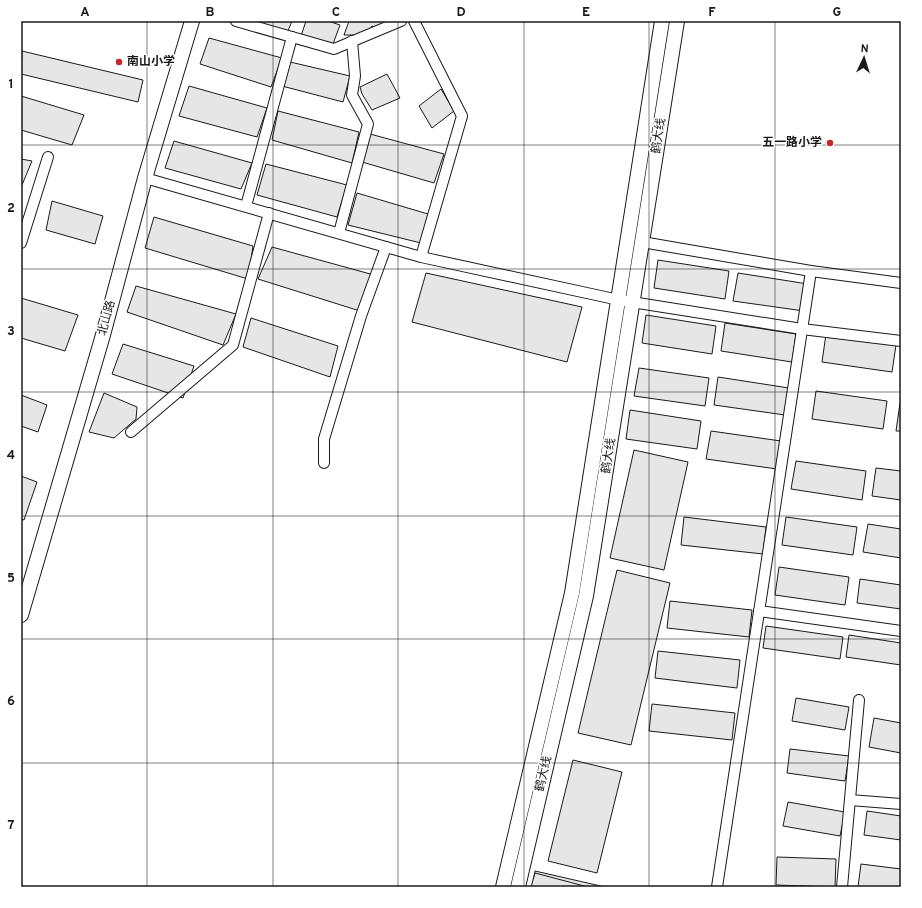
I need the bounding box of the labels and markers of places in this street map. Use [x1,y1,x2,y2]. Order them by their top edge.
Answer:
place label: 南山小学 [127,54,175,70]
marker: 南山小学 [114,57,124,67]
place label: 五一路小学 [762,135,822,151]
marker: 五一路小学 [825,138,835,148]

